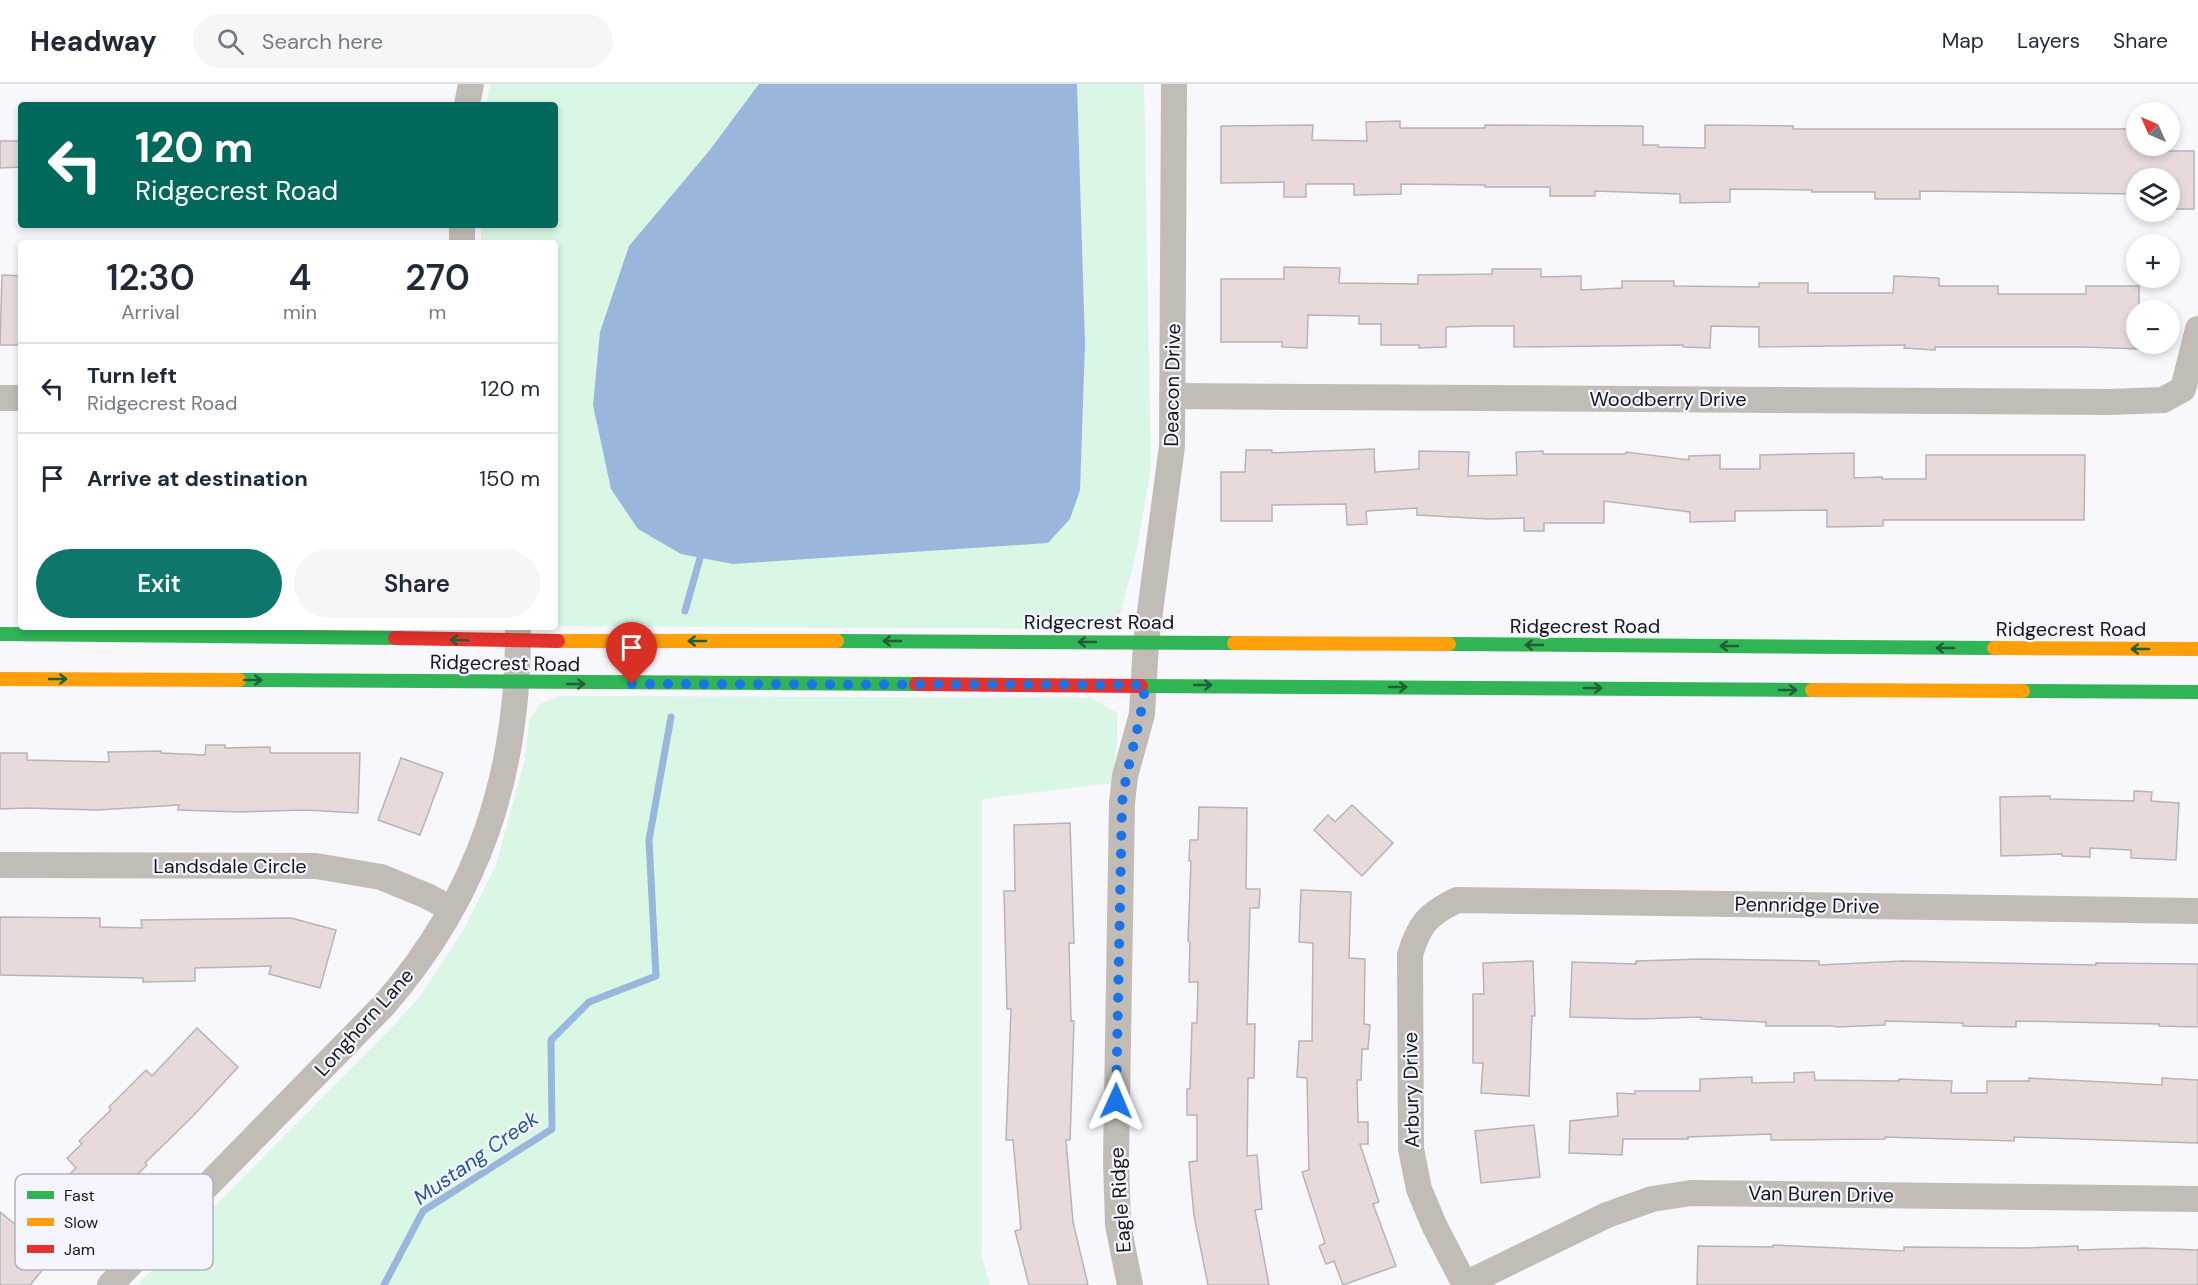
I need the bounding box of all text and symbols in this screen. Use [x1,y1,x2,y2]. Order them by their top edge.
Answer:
search box [193,14,613,68]
text: Headway [30,23,157,60]
icon: search [214,25,247,58]
text: Search here [262,27,383,56]
text: Map [1942,27,1984,55]
text: Layers [2017,27,2080,55]
text: Share [2113,27,2168,55]
north arrow [2126,102,2180,156]
map controls [2126,102,2180,354]
text: 120 m [135,120,253,175]
icon: left [36,126,114,204]
button: layers [2126,168,2180,222]
text: Ridgecrest Road [135,173,338,208]
button: + [2126,234,2180,288]
text: 12:30 [106,254,195,301]
text: 4 [289,254,311,301]
text: 270 [405,254,470,301]
text: Arrival [121,299,180,325]
text: min [283,299,317,325]
text: m [429,299,446,325]
button: − [2126,300,2180,354]
street label: Deacon Drive [1158,323,1186,447]
text: Turn left [87,361,177,390]
icon: left [36,372,69,405]
text: 120 m [480,374,540,403]
street label: Woodberry Drive [1589,386,1747,412]
text: Ridgecrest Road [87,390,237,416]
icon: arrive [36,462,69,495]
text: Arrive at destination [87,464,308,493]
text: 150 m [479,464,540,493]
button: Exit [36,549,282,618]
button: Share [294,549,540,618]
street label: Ridgecrest Road [1024,609,1174,635]
street label: Ridgecrest Road [1510,613,1660,639]
street label: Ridgecrest Road [1996,616,2146,642]
pin [606,622,657,684]
icon: arrive [615,631,648,664]
one-way arrow [450,634,470,645]
one-way arrow [688,635,708,647]
one-way arrow [883,635,903,647]
one-way arrow [1078,636,1098,648]
one-way arrow [1524,639,1544,651]
one-way arrow [1719,640,1739,652]
one-way arrow [1935,642,1955,654]
one-way arrow [2130,643,2150,655]
street label: Ridgecrest Road [430,649,580,677]
one-way arrow [48,674,68,685]
one-way arrow [243,674,263,686]
one-way arrow [565,678,585,690]
one-way arrow [1193,679,1213,691]
one-way arrow [1388,681,1408,693]
one-way arrow [1583,682,1603,694]
one-way arrow [1778,684,1798,696]
street label: Landsdale Circle [153,853,307,879]
street label: Pennridge Drive [1734,891,1880,919]
street label: Longhorn Lane [309,963,419,1081]
street label: Arbury Drive [1397,1032,1425,1148]
position arrow [1084,1069,1148,1133]
water label: Mustang Creek [408,1104,544,1212]
street label: Eagle Ridge [1103,1146,1137,1254]
legend [15,1174,213,1270]
street label: Van Buren Drive [1748,1180,1894,1208]
text: Fast [64,1185,95,1206]
text: Slow [64,1212,98,1233]
text: Jam [64,1239,95,1260]

